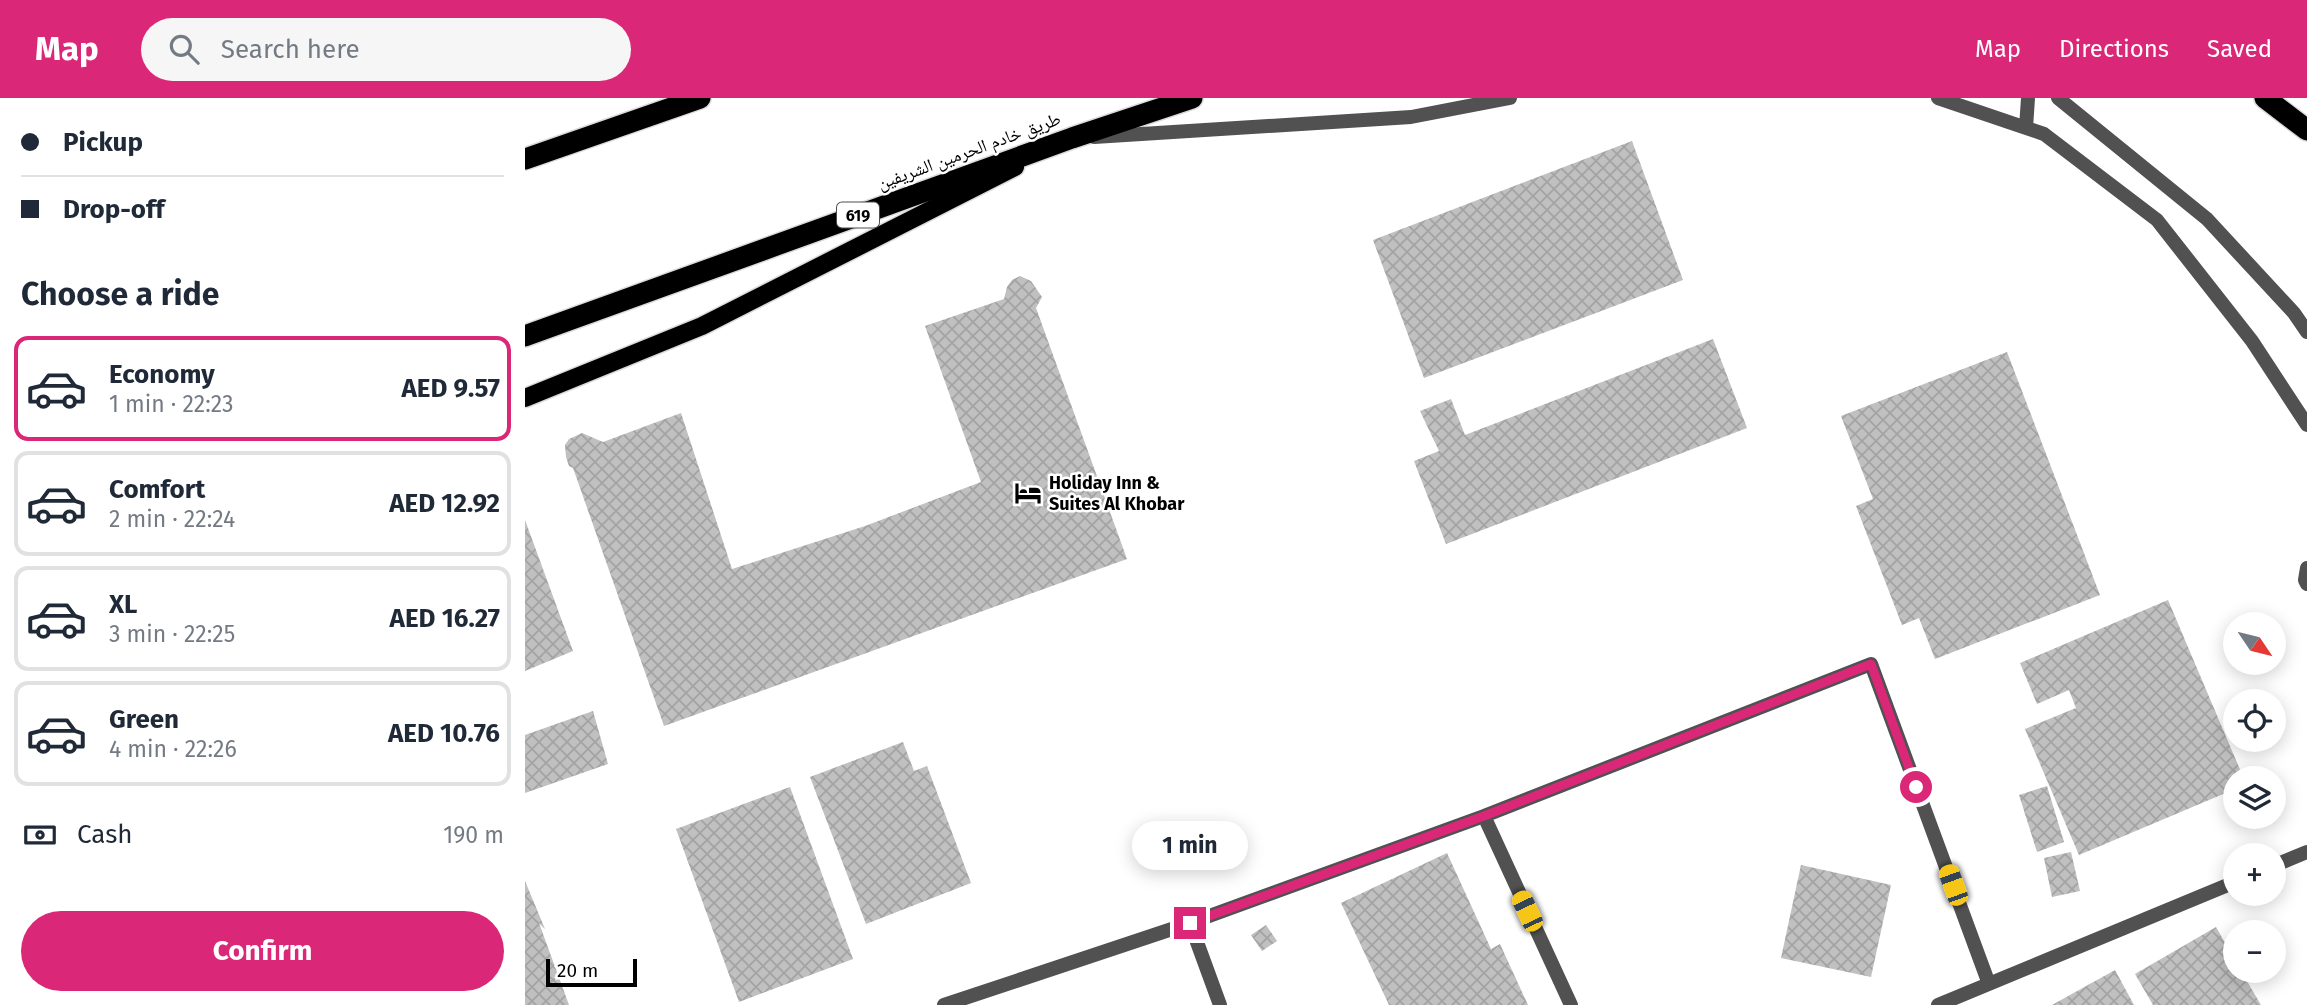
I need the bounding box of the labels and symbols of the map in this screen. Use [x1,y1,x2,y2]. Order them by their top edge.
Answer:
street label: طريق خادم الحرمين الشريفين [874,108,1064,195]
road number: 619 [837,203,879,228]
place label: Holiday Inn & Suites Al Khobar [1049,472,1185,515]
hotel icon: Holiday Inn & Suites Al Khobar [1013,478,1043,508]
north arrow [2223,612,2285,676]
route start [1900,771,1932,803]
callout: 1 min [1132,822,1248,870]
car [1936,862,1971,908]
car [1509,888,1546,934]
route end [1174,907,1206,939]
scale bar [546,956,637,988]

